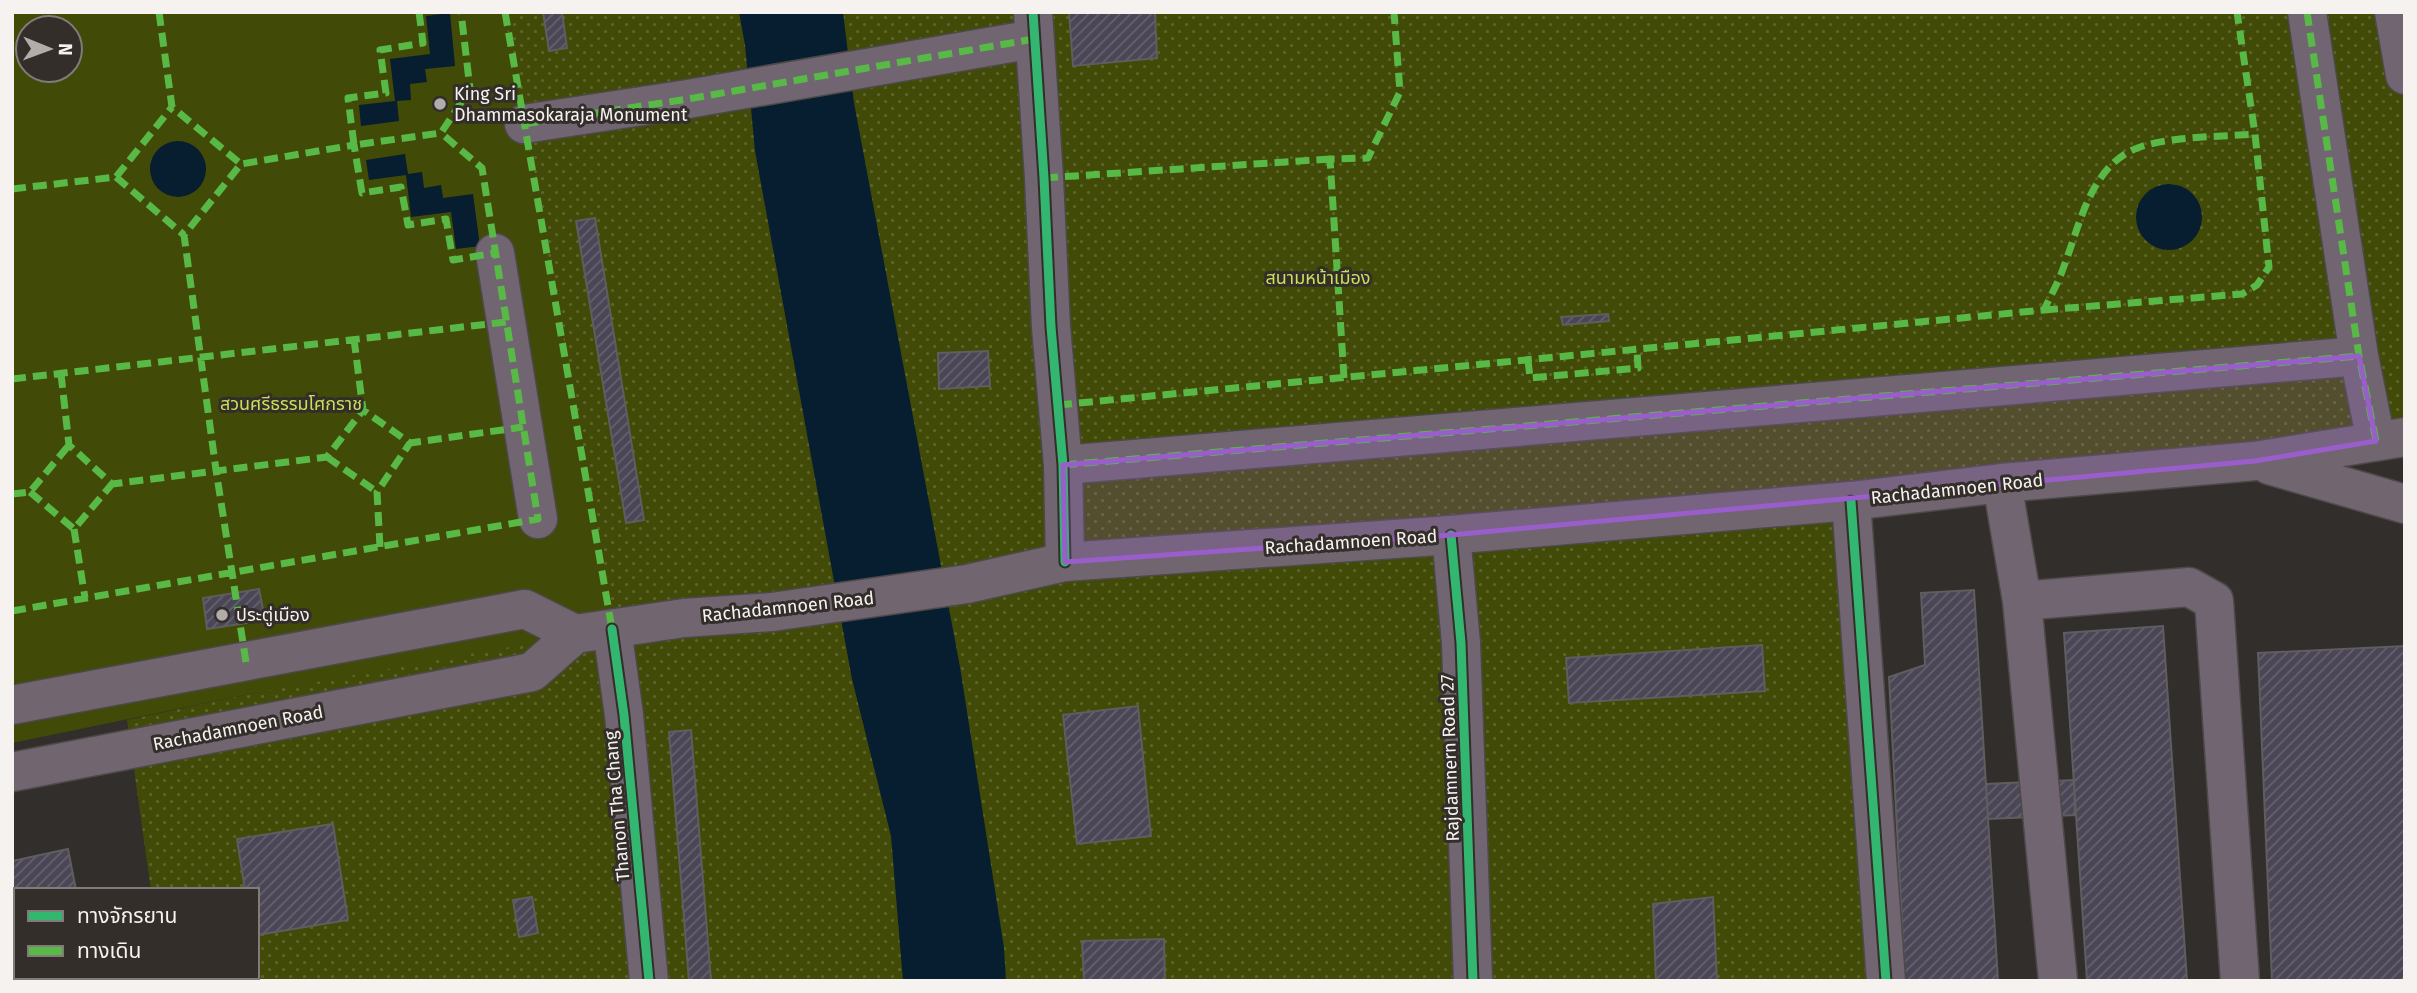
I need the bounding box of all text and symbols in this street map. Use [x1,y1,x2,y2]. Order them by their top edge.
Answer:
north arrow [14,14,84,84]
text: N [54,43,77,56]
place label: King Sri Dhammasokaraja Monument [454,83,688,126]
marker: King Sri Dhammasokaraja Monument [432,96,448,112]
park label: สนามหน้าเมือง [1266,267,1370,289]
park label: สวนศรีธรรมโศกราช [220,393,362,415]
street label: Rachadamnoen Road [1870,469,2044,509]
street label: Rachadamnoen Road [1264,525,1438,559]
street label: Rachadamnoen Road [701,587,875,627]
place label: ประตู่เมือง [236,604,310,627]
marker: ประตู่เมือง [214,607,230,623]
street label: Rajdamnern Road 27 [1436,674,1464,842]
street label: Rachadamnoen Road [151,701,325,755]
street label: Thanon Tha Chang [599,729,635,882]
legend [14,888,259,979]
text: ทางจักรยาน [77,903,178,929]
text: ทางเดิน [77,938,141,964]

